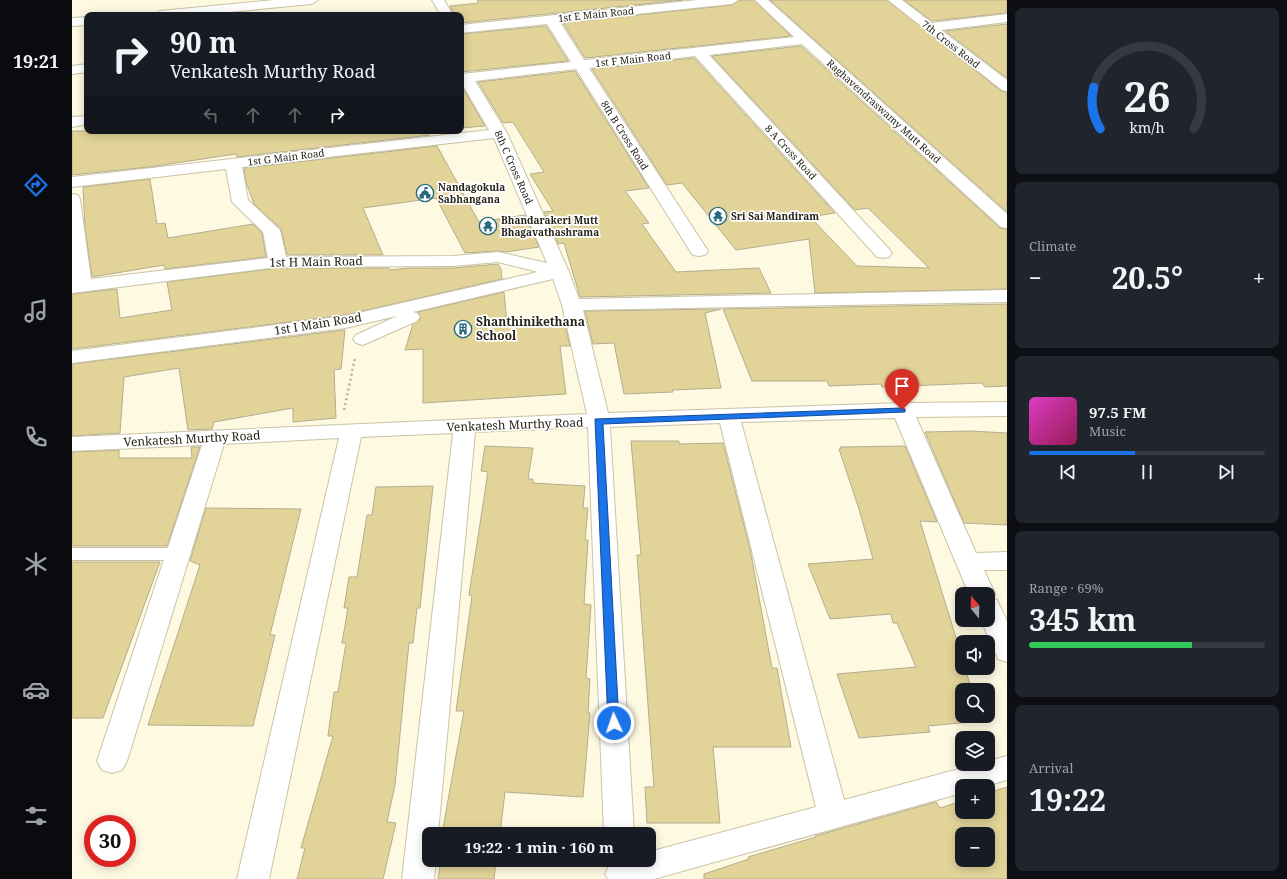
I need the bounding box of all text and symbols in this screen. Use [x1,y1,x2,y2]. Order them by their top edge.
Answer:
street label: 1st E Main Road [557,3,635,25]
street label: 7th Cross Road [919,17,983,71]
text: 90 m [170,23,237,61]
icon: right [104,28,156,80]
street label: 1st F Main Road [594,48,672,70]
text: 19:21 [13,49,59,73]
street label: Raghavendraswamy Mutt Road [824,56,944,166]
text: Venkatesh Murthy Road [170,59,376,83]
text: 26 [1123,68,1171,124]
street label: 8th B Cross Road [598,98,652,172]
icon: left [200,104,222,126]
icon: ahead [242,104,264,126]
icon: ahead [284,104,306,126]
icon: right [326,104,348,126]
text: km/h [1129,118,1165,137]
street label: 8 A Cross Road [762,122,820,182]
street label: 8th C Cross Road [492,128,536,206]
street label: 1st G Main Road [247,145,325,169]
icon: directions [22,171,50,199]
place label: Nandagokula Sabhangana [438,180,505,206]
public building icon: Nandagokula Sabhangana [415,183,435,203]
temple icon: Sri Sai Mandiram [708,206,728,226]
place label: Sri Sai Mandiram [731,209,819,223]
place label: Bhandarakeri Mutt Bhagavathashrama [501,213,599,239]
temple icon: Bhandarakeri Mutt Bhagavathashrama [478,216,498,236]
text: Climate [1029,237,1076,255]
street label: 1st H Main Road [269,252,364,271]
text: 20.5° [1111,257,1183,298]
text: − [1029,262,1042,292]
text: + [1253,262,1265,292]
icon: music [22,297,50,325]
street label: 1st I Main Road [273,308,364,339]
place label: Shanthinikethana School [476,313,585,344]
building icon: Shanthinikethana School [453,319,473,339]
pin [885,369,919,410]
icon: arrive [891,375,913,397]
text: 97.5 FM [1089,402,1146,422]
street label: Venkatesh Murthy Road [446,414,584,435]
text: Music [1089,422,1126,440]
icon: phone [22,423,50,451]
street label: Venkatesh Murthy Road [123,426,261,451]
icon: previous [1057,461,1079,483]
icon: pause [1136,461,1158,483]
icon: next [1215,461,1237,483]
icon: climate [22,550,50,578]
text: Range · 69% [1029,579,1103,597]
north arrow [955,587,995,627]
map controls [955,587,995,867]
text: 345 km [1029,599,1136,640]
button: sound [955,635,995,675]
icon: car [22,676,50,704]
button: search [955,683,995,723]
position arrow [593,702,635,744]
button: layers [955,731,995,771]
text: Arrival [1029,759,1073,777]
button: + [955,779,995,819]
text: 19:22 [1029,779,1106,820]
icon: filters [22,802,50,830]
speed limit sign: 30 [84,815,136,867]
button: − [955,827,995,867]
text: 19:22 · 1 min · 160 m [464,837,614,857]

